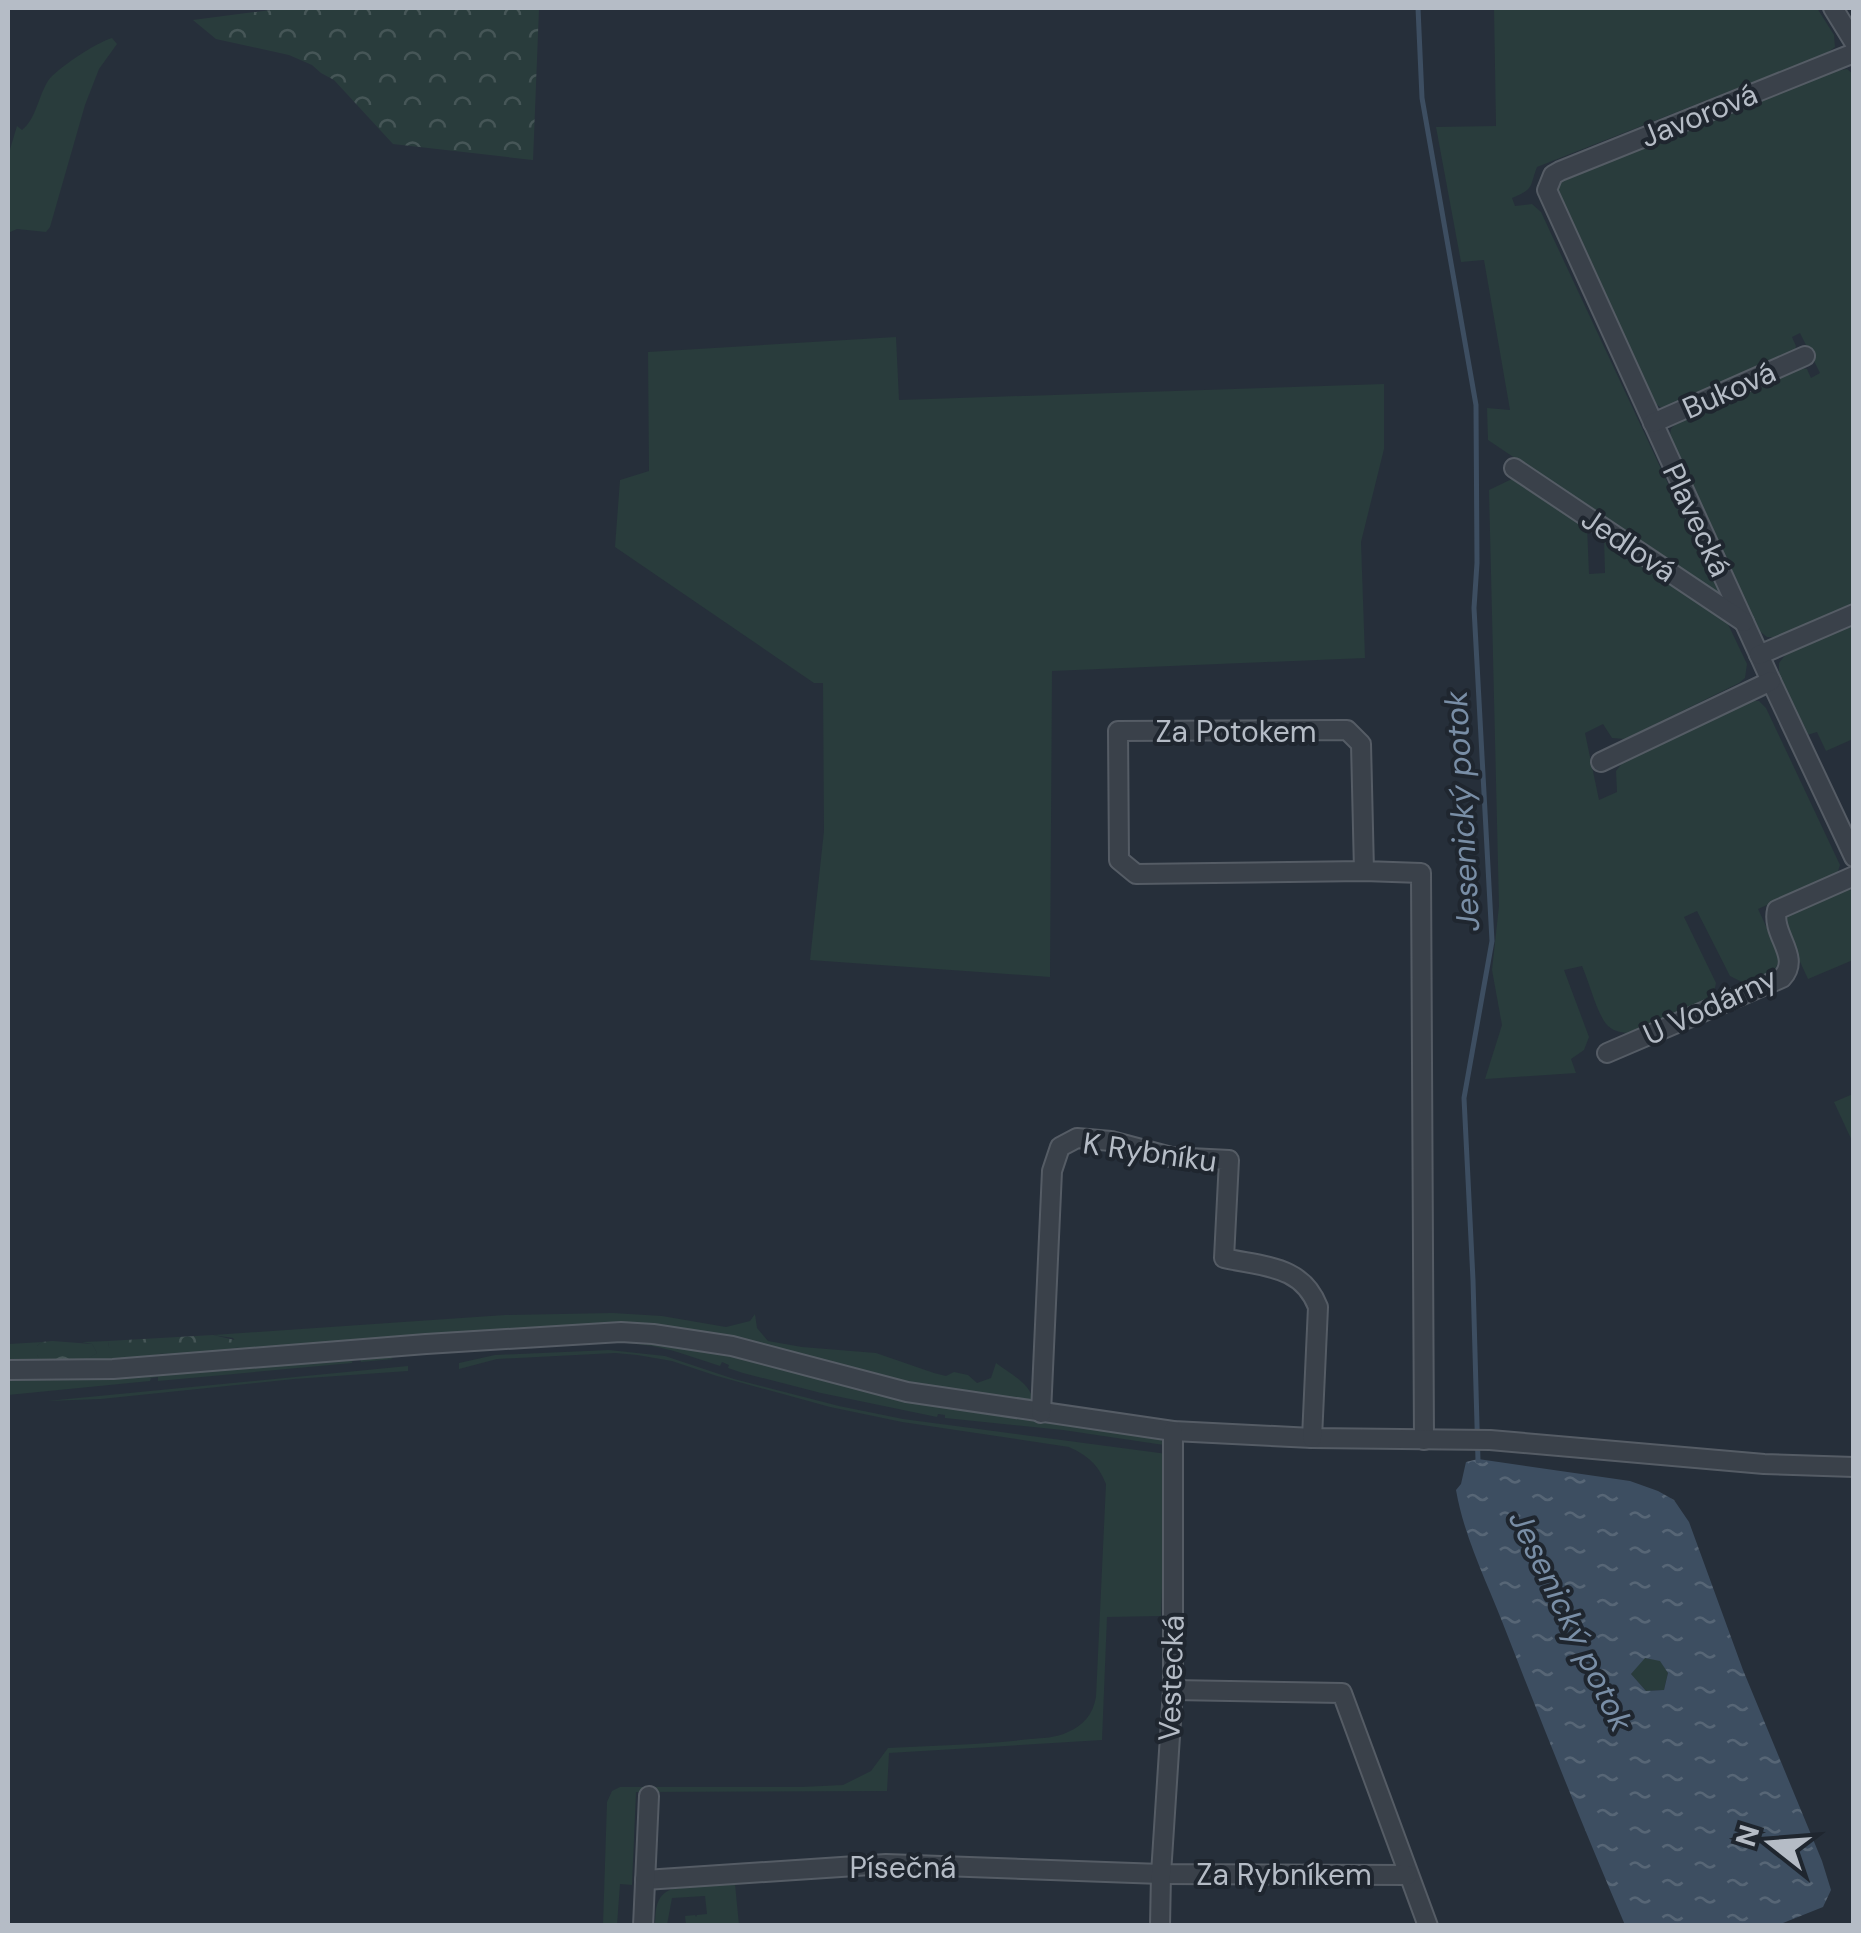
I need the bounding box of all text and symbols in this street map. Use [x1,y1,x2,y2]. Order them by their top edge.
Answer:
street label: Javorová [1635,74,1763,156]
street label: Buková [1676,352,1782,428]
street label: Plavecká [1654,457,1740,583]
street label: Jedlová [1574,499,1684,591]
water label: Jesenický potok [1435,689,1489,933]
street label: Za Potokem [1155,712,1317,751]
street label: U Vodárny [1637,958,1783,1054]
street label: K Rybníku [1080,1123,1220,1181]
water label: Jesenický potok [1499,1503,1643,1739]
street label: Vestecká [1149,1614,1193,1742]
north arrow [1721,1793,1821,1893]
text: N [1727,1821,1768,1851]
street label: Písečná [850,1848,956,1887]
street label: Za Rybníkem [1196,1855,1372,1894]

